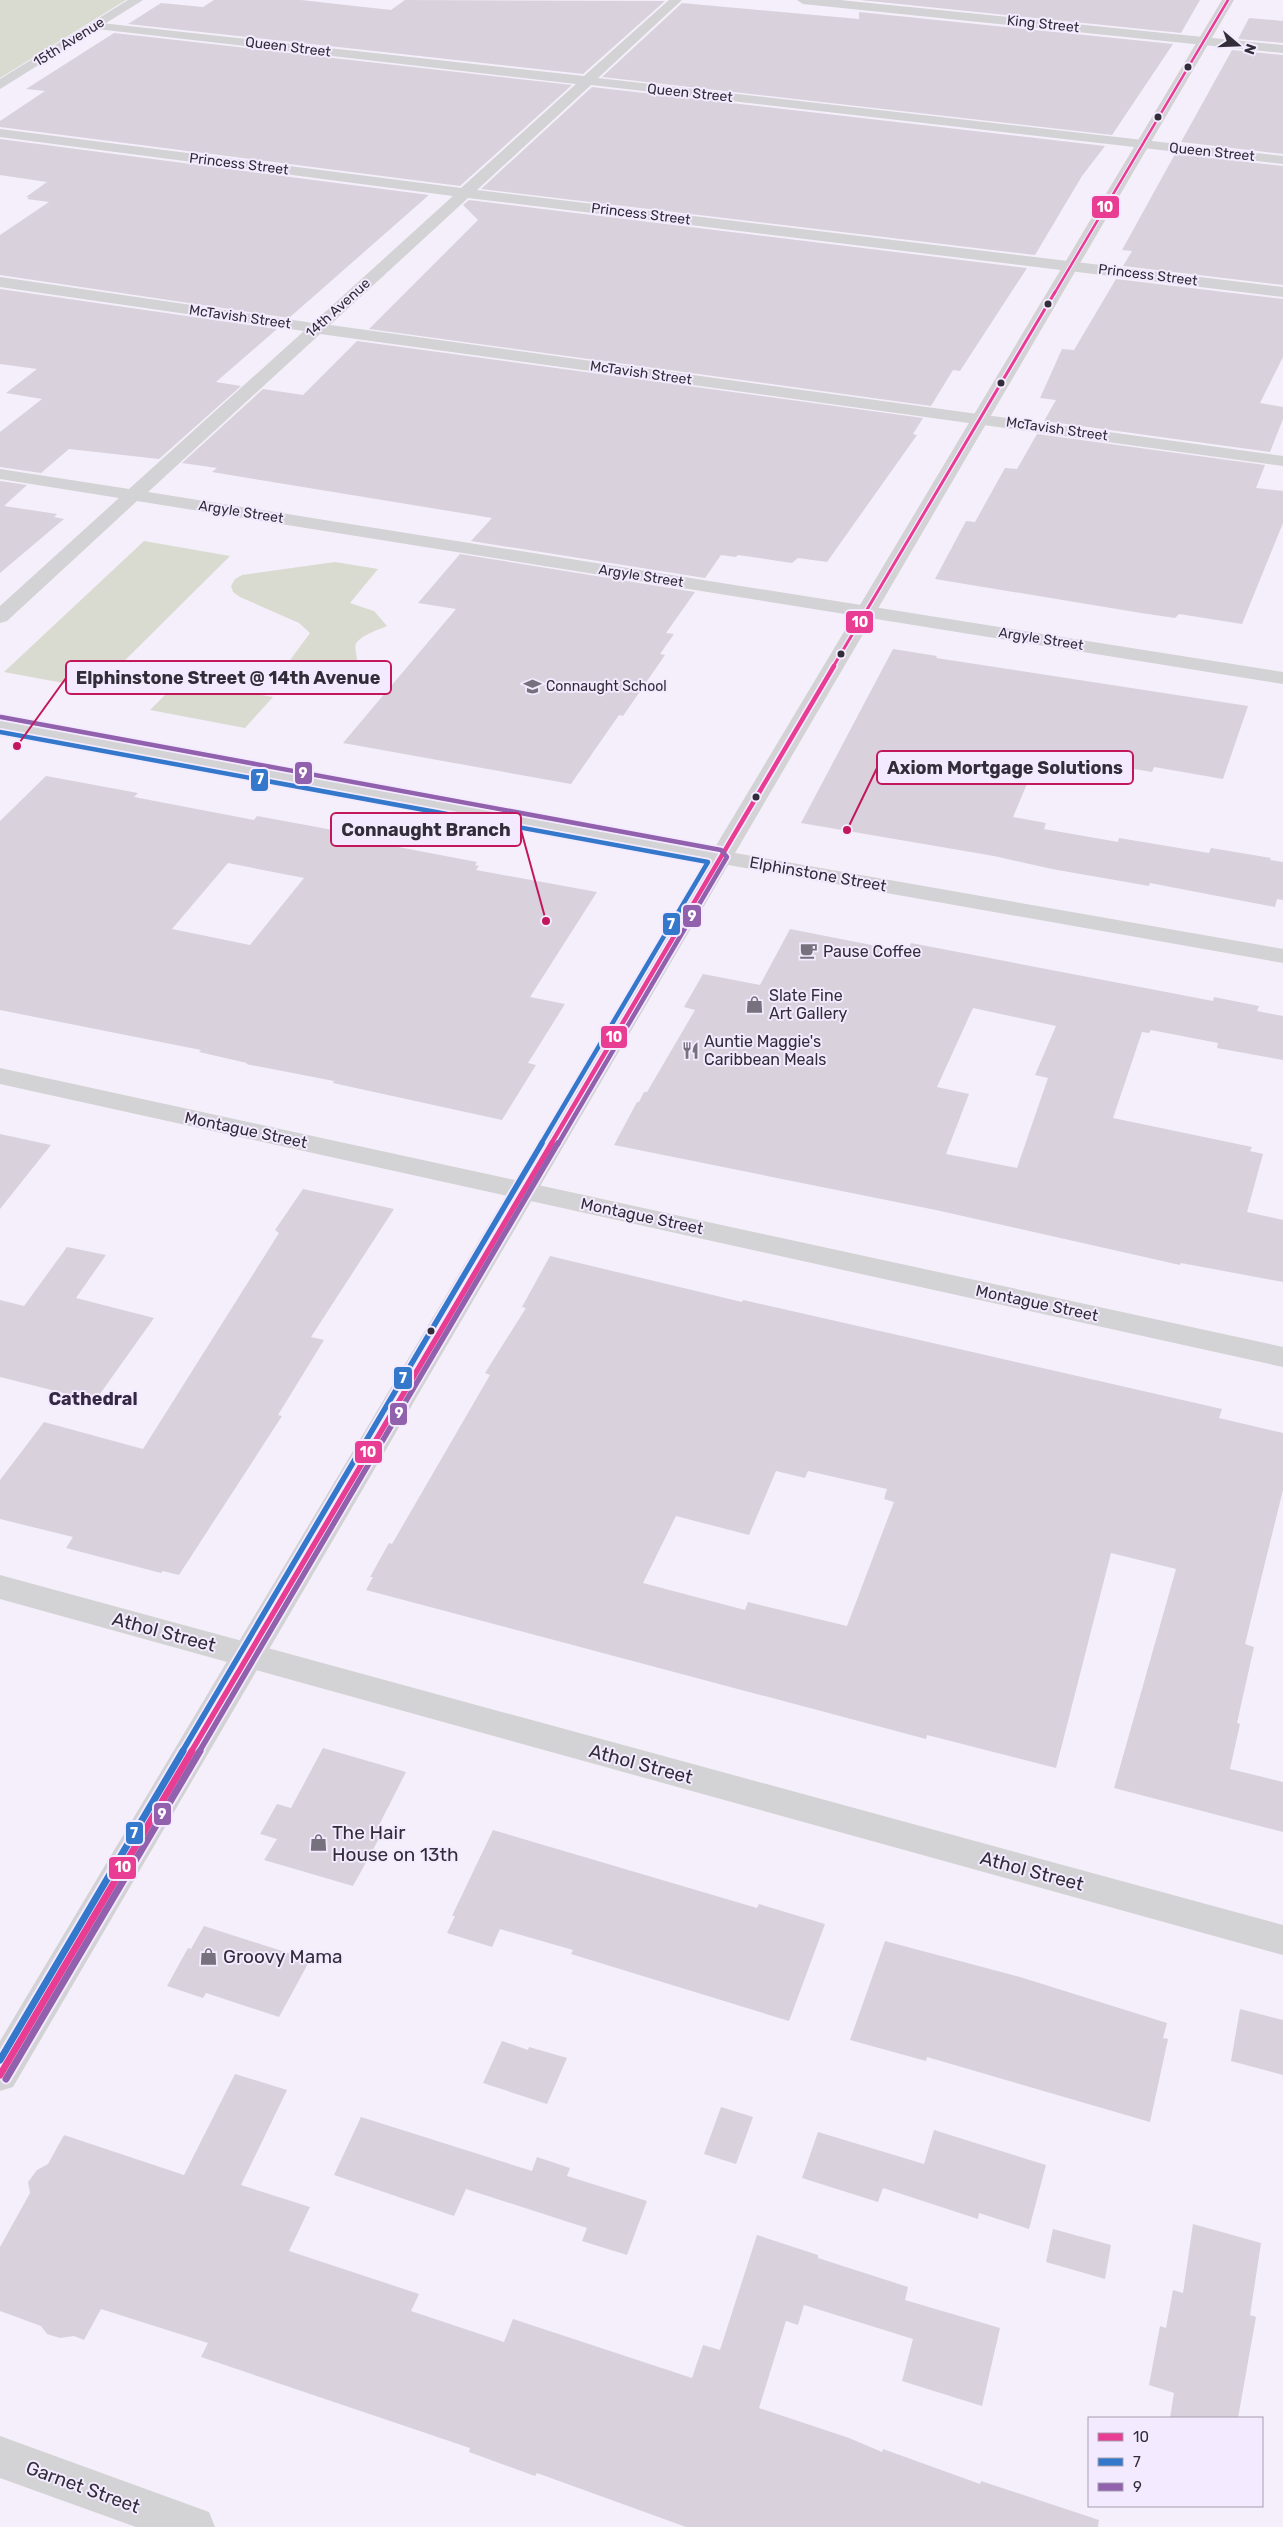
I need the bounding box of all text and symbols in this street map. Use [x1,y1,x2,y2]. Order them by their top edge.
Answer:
street label: King Street [1006,12,1080,36]
street label: 15th Avenue [30,13,108,71]
north arrow [1213,20,1263,70]
street label: Queen Street [244,33,332,61]
text: N [1240,42,1259,57]
unlabelled marker [1183,62,1193,72]
street label: Queen Street [646,80,734,106]
unlabelled marker [1153,112,1163,122]
street label: Queen Street [1168,139,1256,165]
street label: Princess Street [188,149,290,179]
line badge: 10 [1091,195,1120,219]
street label: Princess Street [590,199,692,229]
text: 10 [1097,199,1113,216]
street label: Princess Street [1097,260,1199,290]
street label: 14th Avenue [302,275,374,341]
unlabelled marker [1043,299,1053,309]
street label: McTavish Street [188,301,292,333]
street label: McTavish Street [589,357,693,389]
unlabelled marker [996,378,1006,388]
street label: McTavish Street [1005,413,1109,445]
street label: Argyle Street [197,497,285,527]
street label: Argyle Street [597,561,685,591]
line badge: 10 [845,610,874,634]
text: 10 [852,614,868,631]
street label: Argyle Street [997,624,1085,654]
unlabelled marker [836,649,846,659]
callout: Elphinstone Street @ 14th Avenue [66,661,391,694]
text: Elphinstone Street @ 14th Avenue [76,667,381,689]
school or university icon: Connaught School [522,676,542,696]
place label: Connaught School [546,678,667,695]
callout: Axiom Mortgage Solutions [877,751,1133,784]
text: Axiom Mortgage Solutions [887,757,1123,779]
line badge: 9 [294,761,313,785]
text: 9 [299,765,308,782]
line badge: 7 [250,768,269,792]
text: 7 [256,771,264,788]
unlabelled marker [751,792,761,802]
callout: Connaught Branch [331,813,521,846]
text: Connaught Branch [341,819,511,841]
street label: Elphinstone Street [748,853,888,895]
line badge: 9 [682,904,702,928]
text: 9 [688,908,697,925]
line badge: 7 [662,912,681,936]
text: 7 [667,916,675,933]
cafe icon: Pause Coffee [799,941,819,961]
place label: Pause Coffee [823,942,921,961]
place label: Slate Fine Art Gallery [769,986,848,1023]
shop icon: Slate Fine Art Gallery [745,994,765,1014]
line badge: 10 [600,1025,628,1049]
text: 10 [606,1029,622,1046]
place label: Auntie Maggie's Caribbean Meals [704,1032,826,1069]
restaurant icon: Auntie Maggie's Caribbean Meals [680,1040,700,1060]
street label: Montague Street [183,1108,309,1152]
street label: Montague Street [579,1194,705,1238]
street label: Montague Street [974,1281,1100,1325]
unlabelled marker [426,1326,436,1336]
line badge: 7 [393,1366,413,1390]
text: 7 [399,1370,407,1387]
district label: Cathedral [48,1388,138,1410]
line badge: 9 [389,1402,408,1426]
text: 9 [395,1405,404,1422]
line badge: 10 [354,1440,383,1464]
text: 10 [360,1444,376,1461]
street label: Athol Street [110,1607,219,1657]
street label: Athol Street [587,1739,696,1789]
line badge: 9 [153,1802,172,1826]
text: 9 [158,1806,167,1823]
line badge: 7 [125,1821,144,1845]
place label: The Hair House on 13th [332,1821,459,1866]
text: 7 [130,1825,138,1842]
shop icon: The Hair House on 13th [308,1833,328,1853]
street label: Athol Street [978,1846,1087,1896]
line badge: 10 [108,1856,137,1880]
text: 10 [115,1859,131,1876]
place label: Groovy Mama [223,1945,343,1968]
shop icon: Groovy Mama [199,1946,219,1966]
legend [1088,2417,1263,2507]
text: 10 [1133,2428,1149,2446]
text: 7 [1133,2453,1141,2471]
street label: Garnet Street [23,2456,144,2518]
text: 9 [1133,2478,1142,2496]

